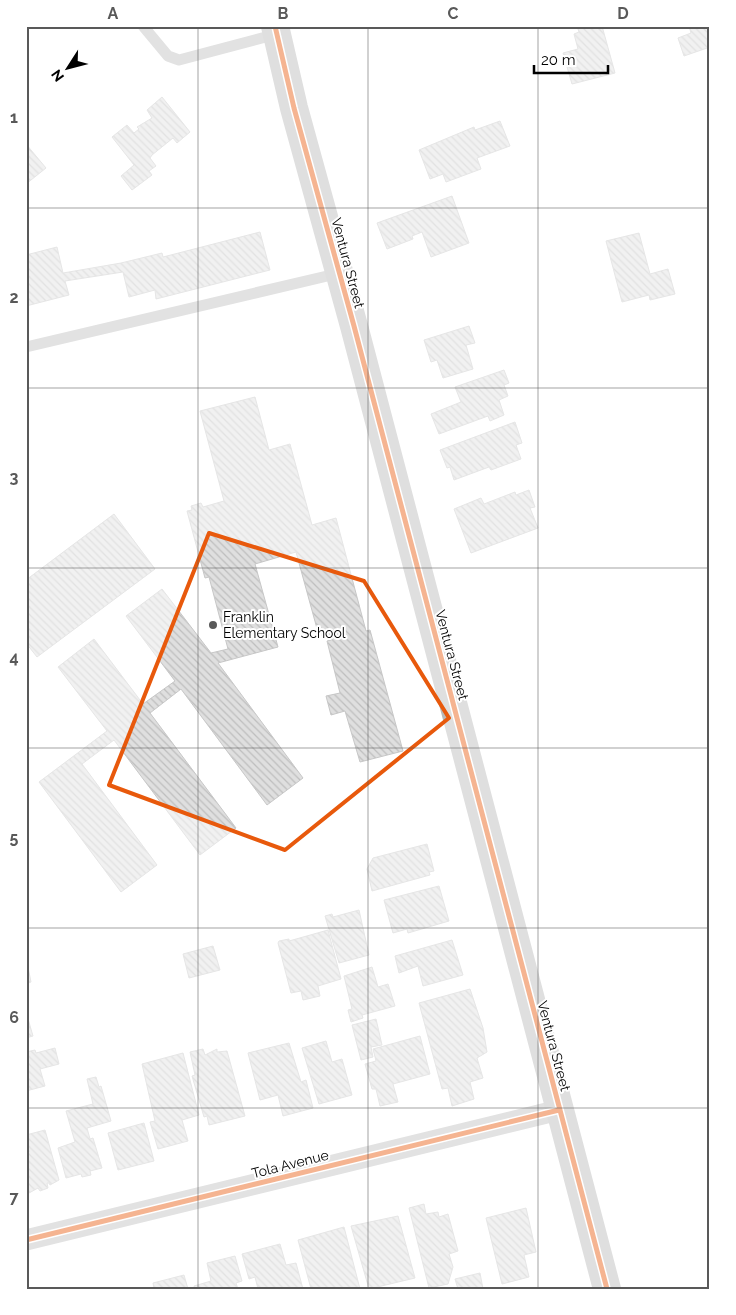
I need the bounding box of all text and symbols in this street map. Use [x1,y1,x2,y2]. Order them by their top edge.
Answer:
text: A [108,4,119,23]
text: B [278,4,289,23]
text: C [448,4,459,23]
text: D [617,4,629,23]
north arrow [42,42,92,92]
scale bar [534,42,607,74]
text: 20 m [541,51,576,69]
text: N [48,67,67,85]
text: 1 [10,108,18,127]
street label: Ventura Street [328,216,368,310]
text: 2 [9,288,19,307]
text: 3 [10,468,19,487]
street label: Ventura Street [432,608,472,702]
place label: Franklin Elementary School [223,609,346,641]
marker: Franklin Elementary School [207,619,219,631]
text: 4 [9,648,19,667]
text: 5 [10,828,19,847]
street label: Ventura Street [534,999,574,1093]
text: 6 [9,1008,19,1027]
street label: Tola Avenue [250,1147,330,1181]
text: 7 [10,1188,19,1207]

